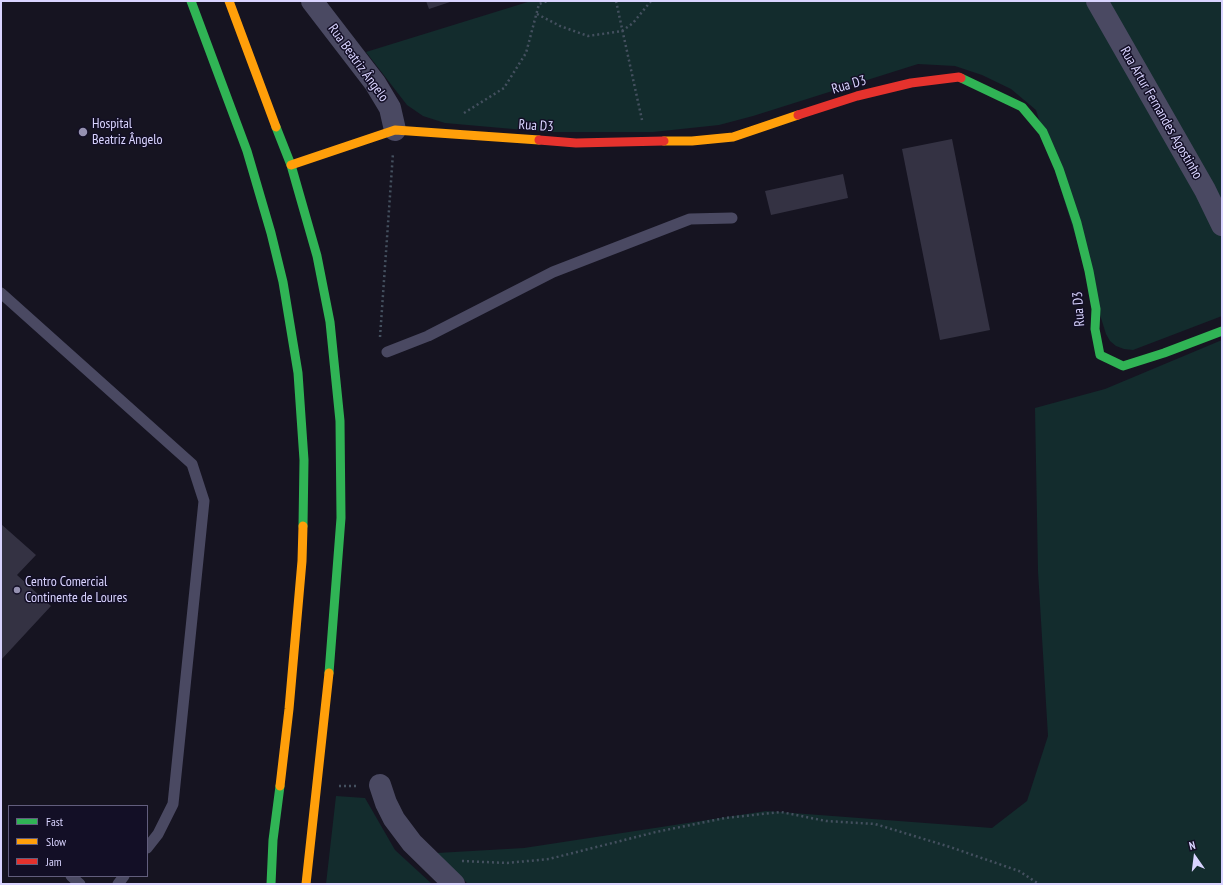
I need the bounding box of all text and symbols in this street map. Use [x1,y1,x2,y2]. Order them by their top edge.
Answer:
street label: Rua Beatriz Ângelo [324,21,392,105]
street label: Rua Artur Fernandes Agostinho [1116,44,1206,182]
street label: Rua D3 [830,72,868,98]
place label: Hospital Beatriz Ângelo [92,116,163,148]
street label: Rua D3 [518,116,554,136]
marker: Hospital Beatriz Ângelo [77,126,89,138]
street label: Rua D3 [1069,291,1089,327]
place label: Centro Comercial Continente de Loures [25,574,127,606]
marker: Centro Comercial Continente de Loures [12,585,22,595]
legend [8,805,148,877]
text: Fast [46,814,63,829]
text: Slow [46,834,66,849]
north arrow [1175,837,1215,877]
text: N [1188,838,1197,853]
text: Jam [46,854,62,869]

